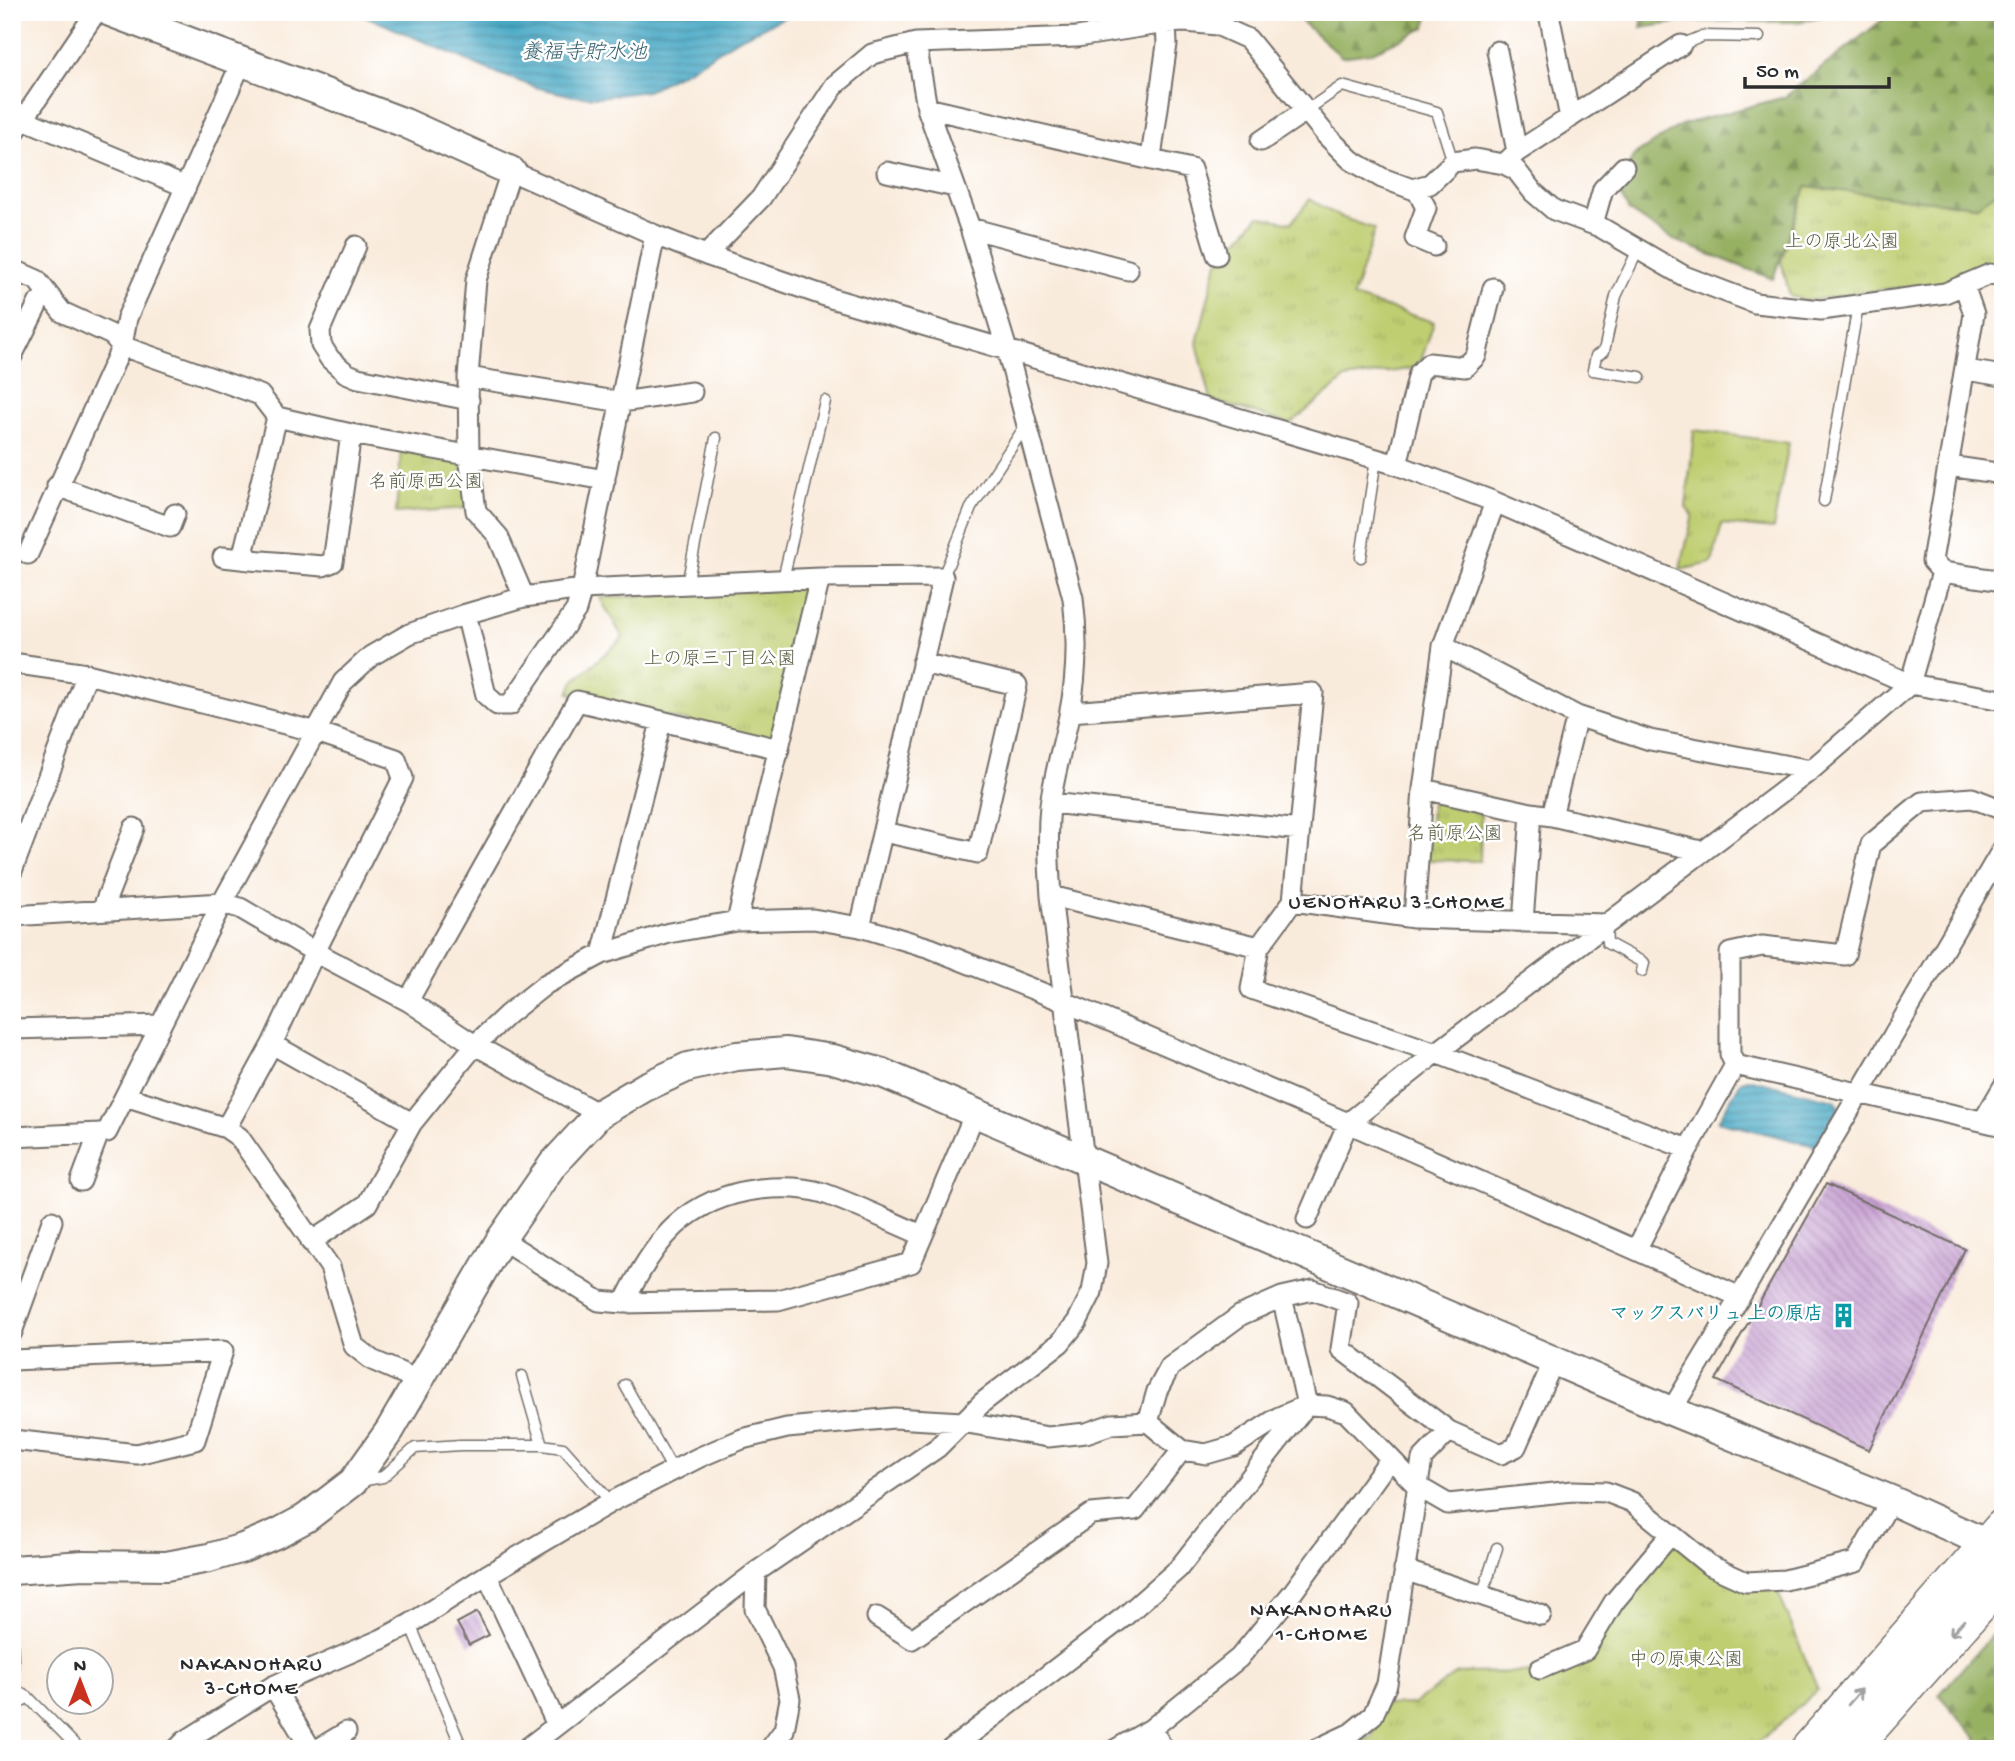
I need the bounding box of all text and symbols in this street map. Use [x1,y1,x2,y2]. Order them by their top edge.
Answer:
water label: 養福寺貯水池 [521,40,648,67]
scale bar [1745,46,1889,90]
text: 50 m [1756,61,1799,86]
park label: 上の原北公園 [1785,232,1899,255]
park label: 名前原西公園 [369,471,483,495]
park label: 上の原三丁目公園 [644,649,796,672]
park label: 名前原公園 [1407,823,1503,847]
district label: UENOHARU 3-CHOME [1288,892,1506,917]
building icon: マックスバリュ 上の原店 [1829,1301,1857,1329]
place label: マックスバリュ 上の原店 [1609,1303,1823,1327]
district label: NAKANOHARU 1-CHOME [1250,1600,1394,1649]
one-way arrow [1949,1619,1965,1637]
north arrow [46,1646,116,1716]
park label: 中の原東公園 [1629,1649,1743,1673]
district label: NAKANOHARU 3-CHOME [180,1654,324,1703]
text: N [74,1656,86,1679]
one-way arrow [1847,1689,1863,1707]

